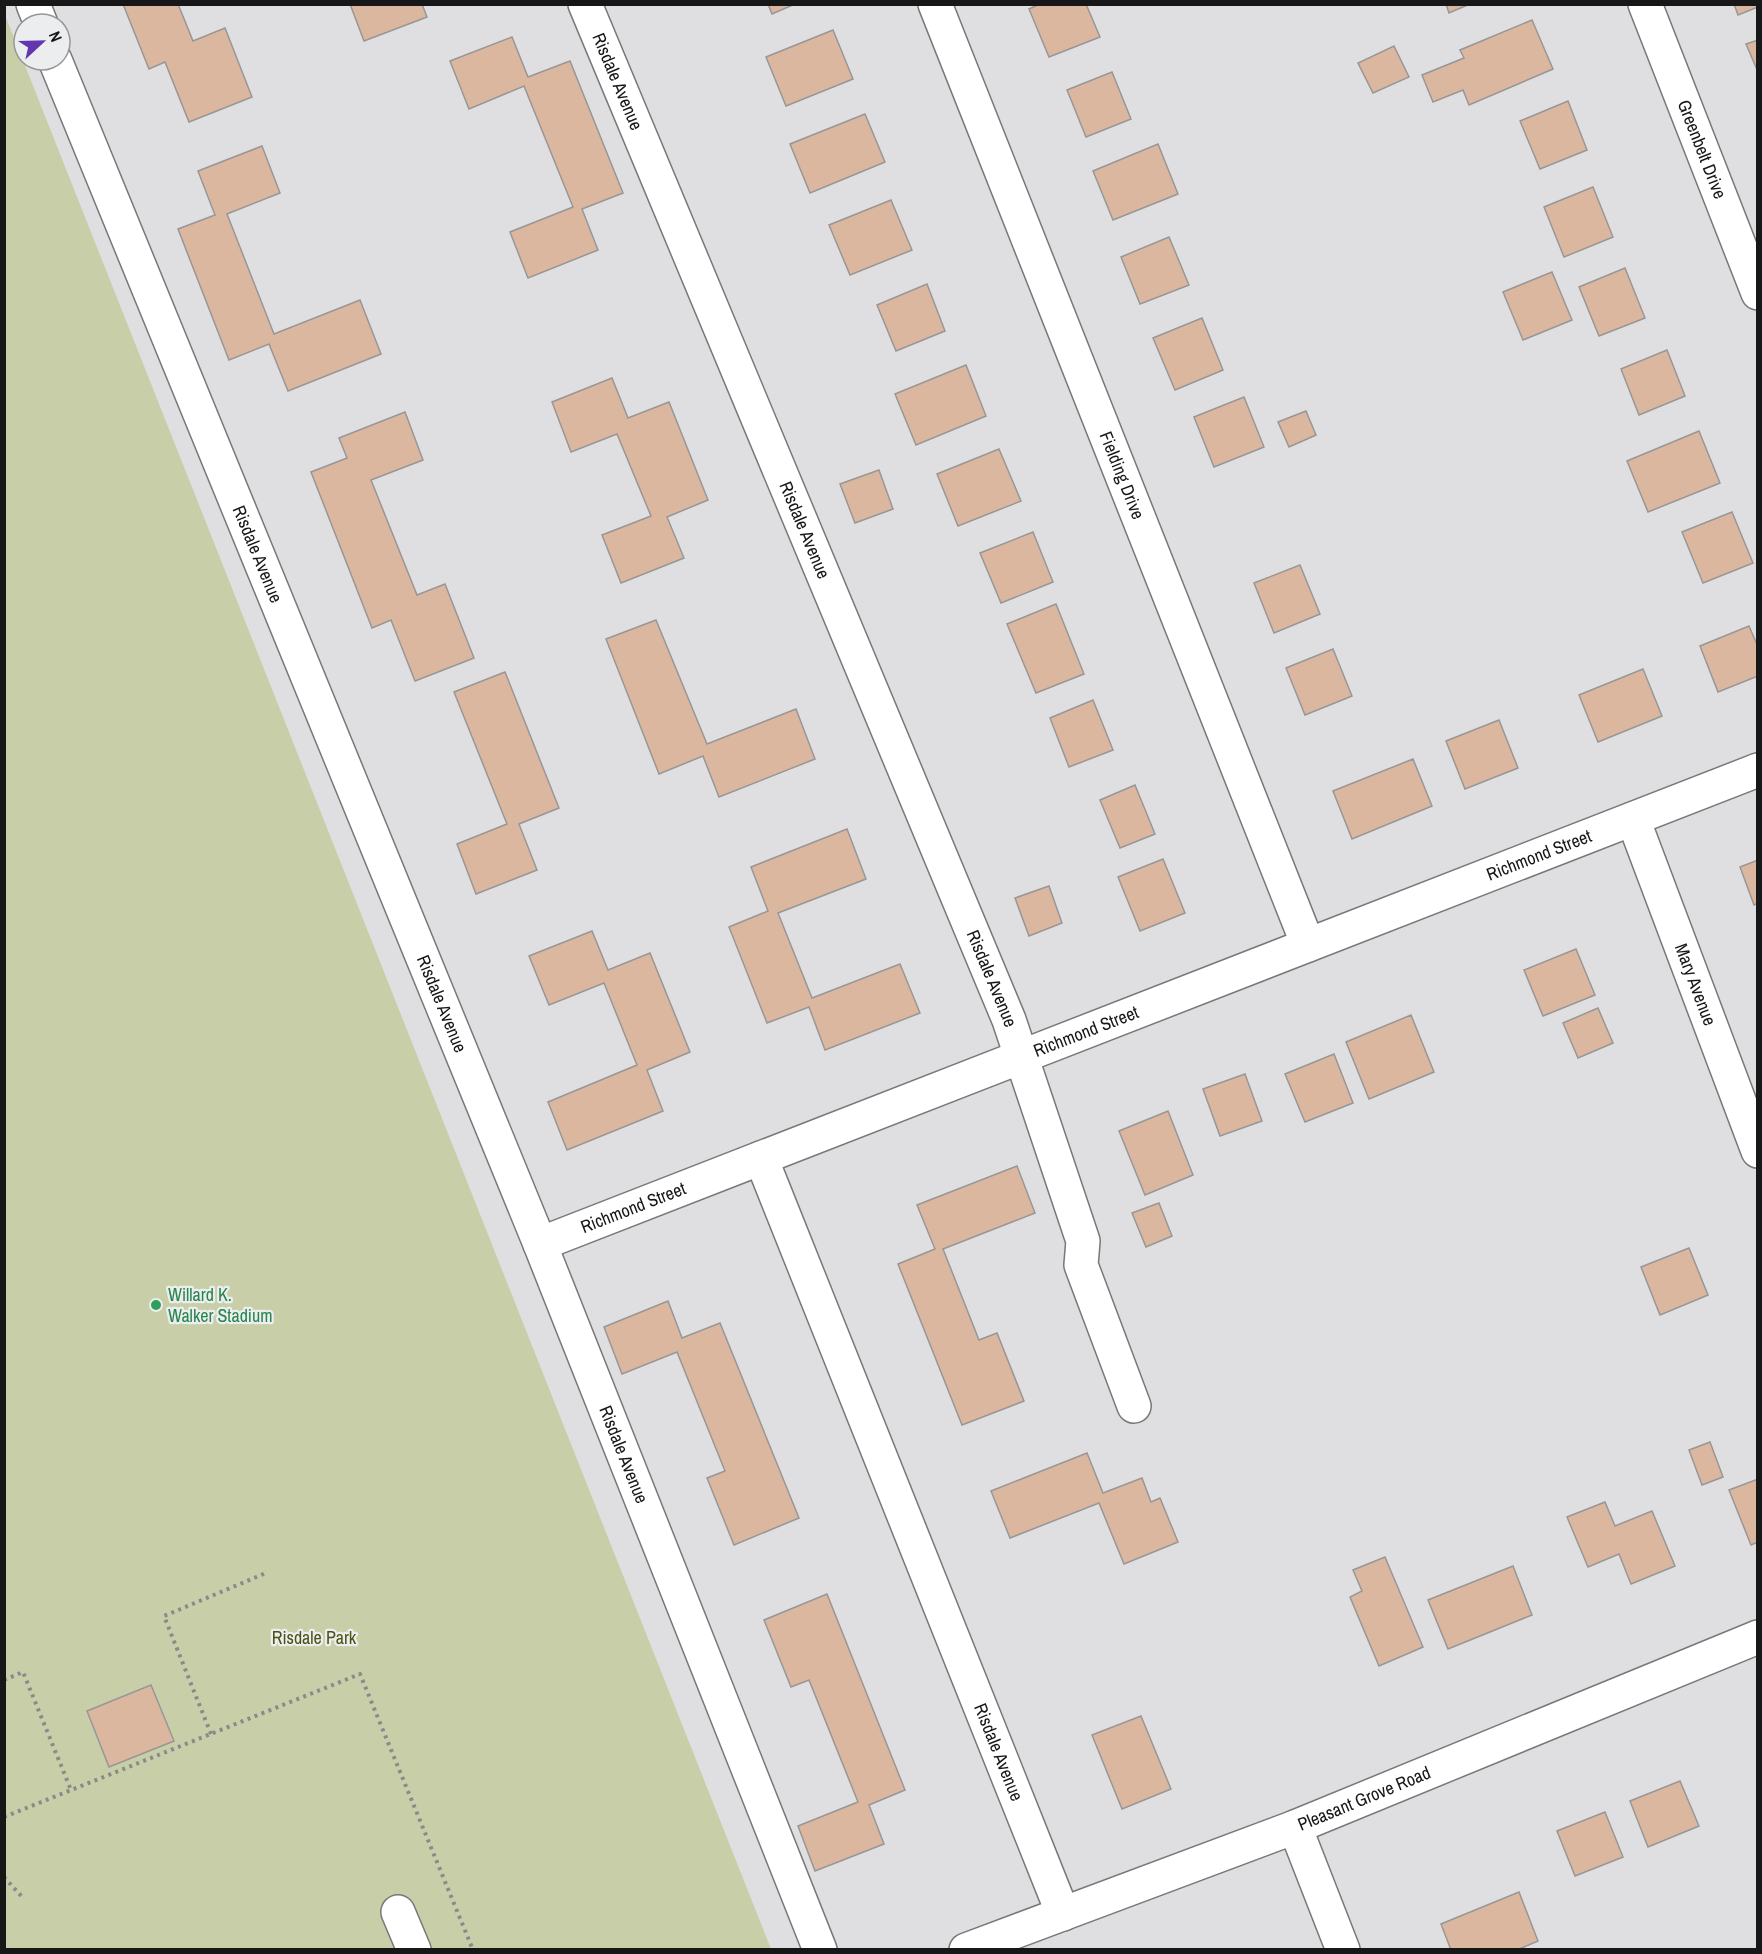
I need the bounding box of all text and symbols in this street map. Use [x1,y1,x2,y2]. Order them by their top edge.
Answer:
north arrow [12,12,72,72]
text: N [44,28,68,45]
street label: Risdale Avenue [586,29,649,134]
street label: Greenbelt Drive [1672,96,1733,202]
street label: Fielding Drive [1094,427,1151,523]
street label: Risdale Avenue [774,477,836,582]
street label: Risdale Avenue [227,501,289,606]
street label: Richmond Street [1483,823,1595,887]
street label: Risdale Avenue [961,926,1023,1030]
street label: Mary Avenue [1669,940,1723,1029]
street label: Risdale Avenue [411,951,473,1056]
street label: Richmond Street [1030,999,1142,1063]
street label: Richmond Street [577,1176,689,1239]
place label: Willard K. Walker Stadium [168,1282,272,1328]
marker: Willard K. Walker Stadium [149,1298,163,1312]
street label: Risdale Avenue [593,1402,655,1507]
park label: Risdale Park [272,1625,357,1650]
street label: Risdale Avenue [968,1700,1030,1805]
street label: Pleasant Grove Road [1294,1760,1434,1837]

